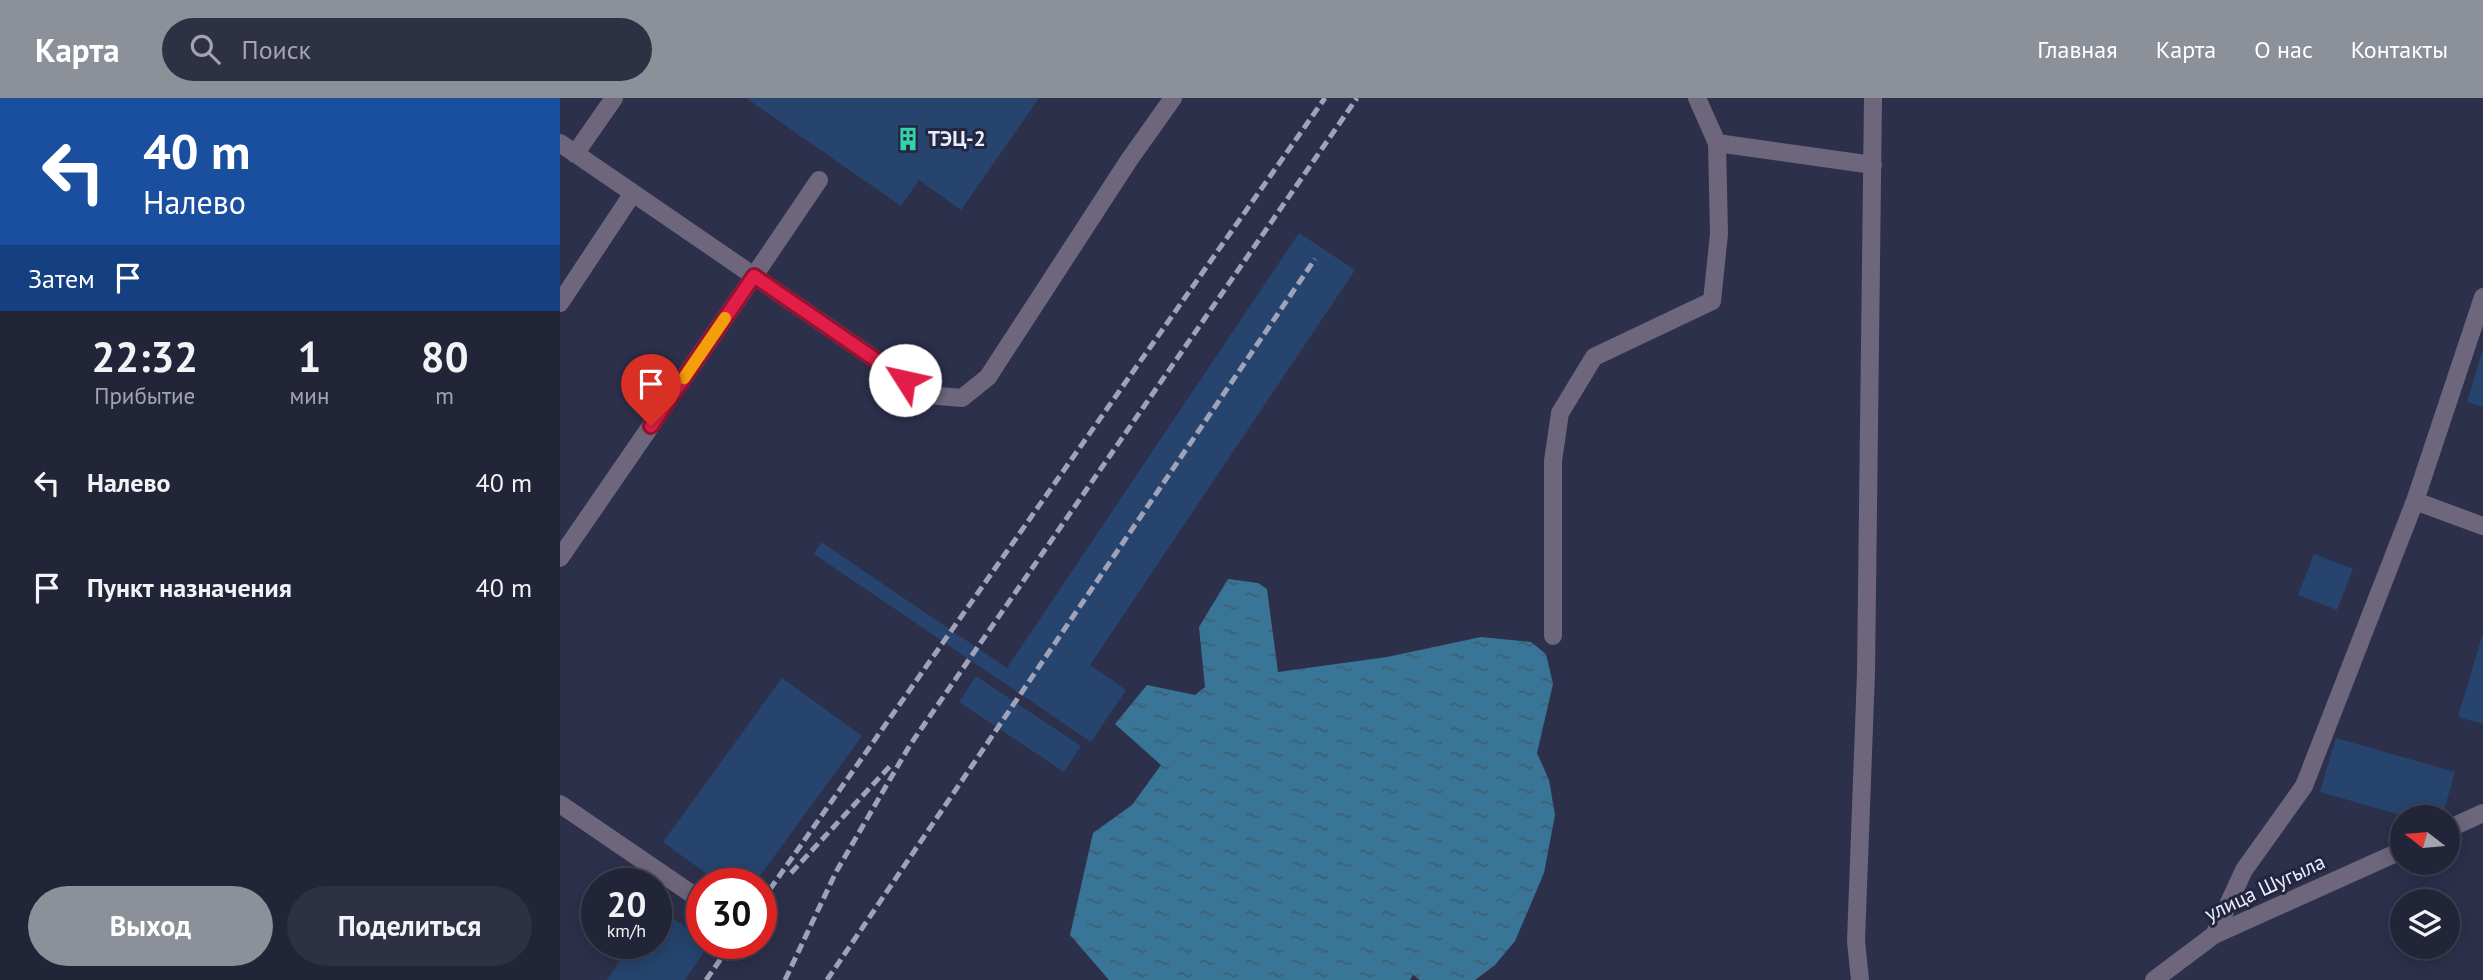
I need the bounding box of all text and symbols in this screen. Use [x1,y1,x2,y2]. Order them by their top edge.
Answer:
search box [162,18,652,81]
text: Карта [35,28,120,71]
icon: search [186,30,224,68]
text: Поиск [242,33,311,66]
text: Главная [2037,34,2118,65]
text: Карта [2156,34,2216,65]
text: О нас [2254,34,2313,65]
text: Контакты [2351,34,2448,65]
text: 40 m [143,119,250,183]
building icon: ТЭЦ-2 [894,125,922,153]
place label: ТЭЦ-2 [928,125,986,152]
icon: left [28,126,119,217]
text: Налево [143,181,246,223]
icon: arrive [109,259,147,297]
text: Затем [28,262,95,295]
text: 22:32 [91,329,198,384]
text: 1 [298,329,321,384]
text: 80 [421,329,468,384]
position arrow [868,343,942,417]
pin [621,354,681,426]
icon: arrive [632,365,670,403]
text: Прибытие [94,381,195,410]
text: мин [290,381,329,410]
text: m [435,381,454,410]
icon: left [28,464,66,502]
text: Налево [87,466,171,499]
text: 40 m [476,466,532,499]
icon: arrive [28,569,66,607]
text: Пункт назначения [87,571,292,604]
text: 40 m [476,571,532,604]
north arrow [2390,805,2460,875]
map controls [2390,805,2460,959]
street label: улица Шугыла [2200,848,2329,927]
speed limit sign: 30 [686,868,777,959]
text: 20 [607,881,646,927]
button: Выход [28,886,273,966]
button: Поделиться [287,886,532,966]
button: layers [2390,889,2460,959]
text: km/h [607,919,646,942]

